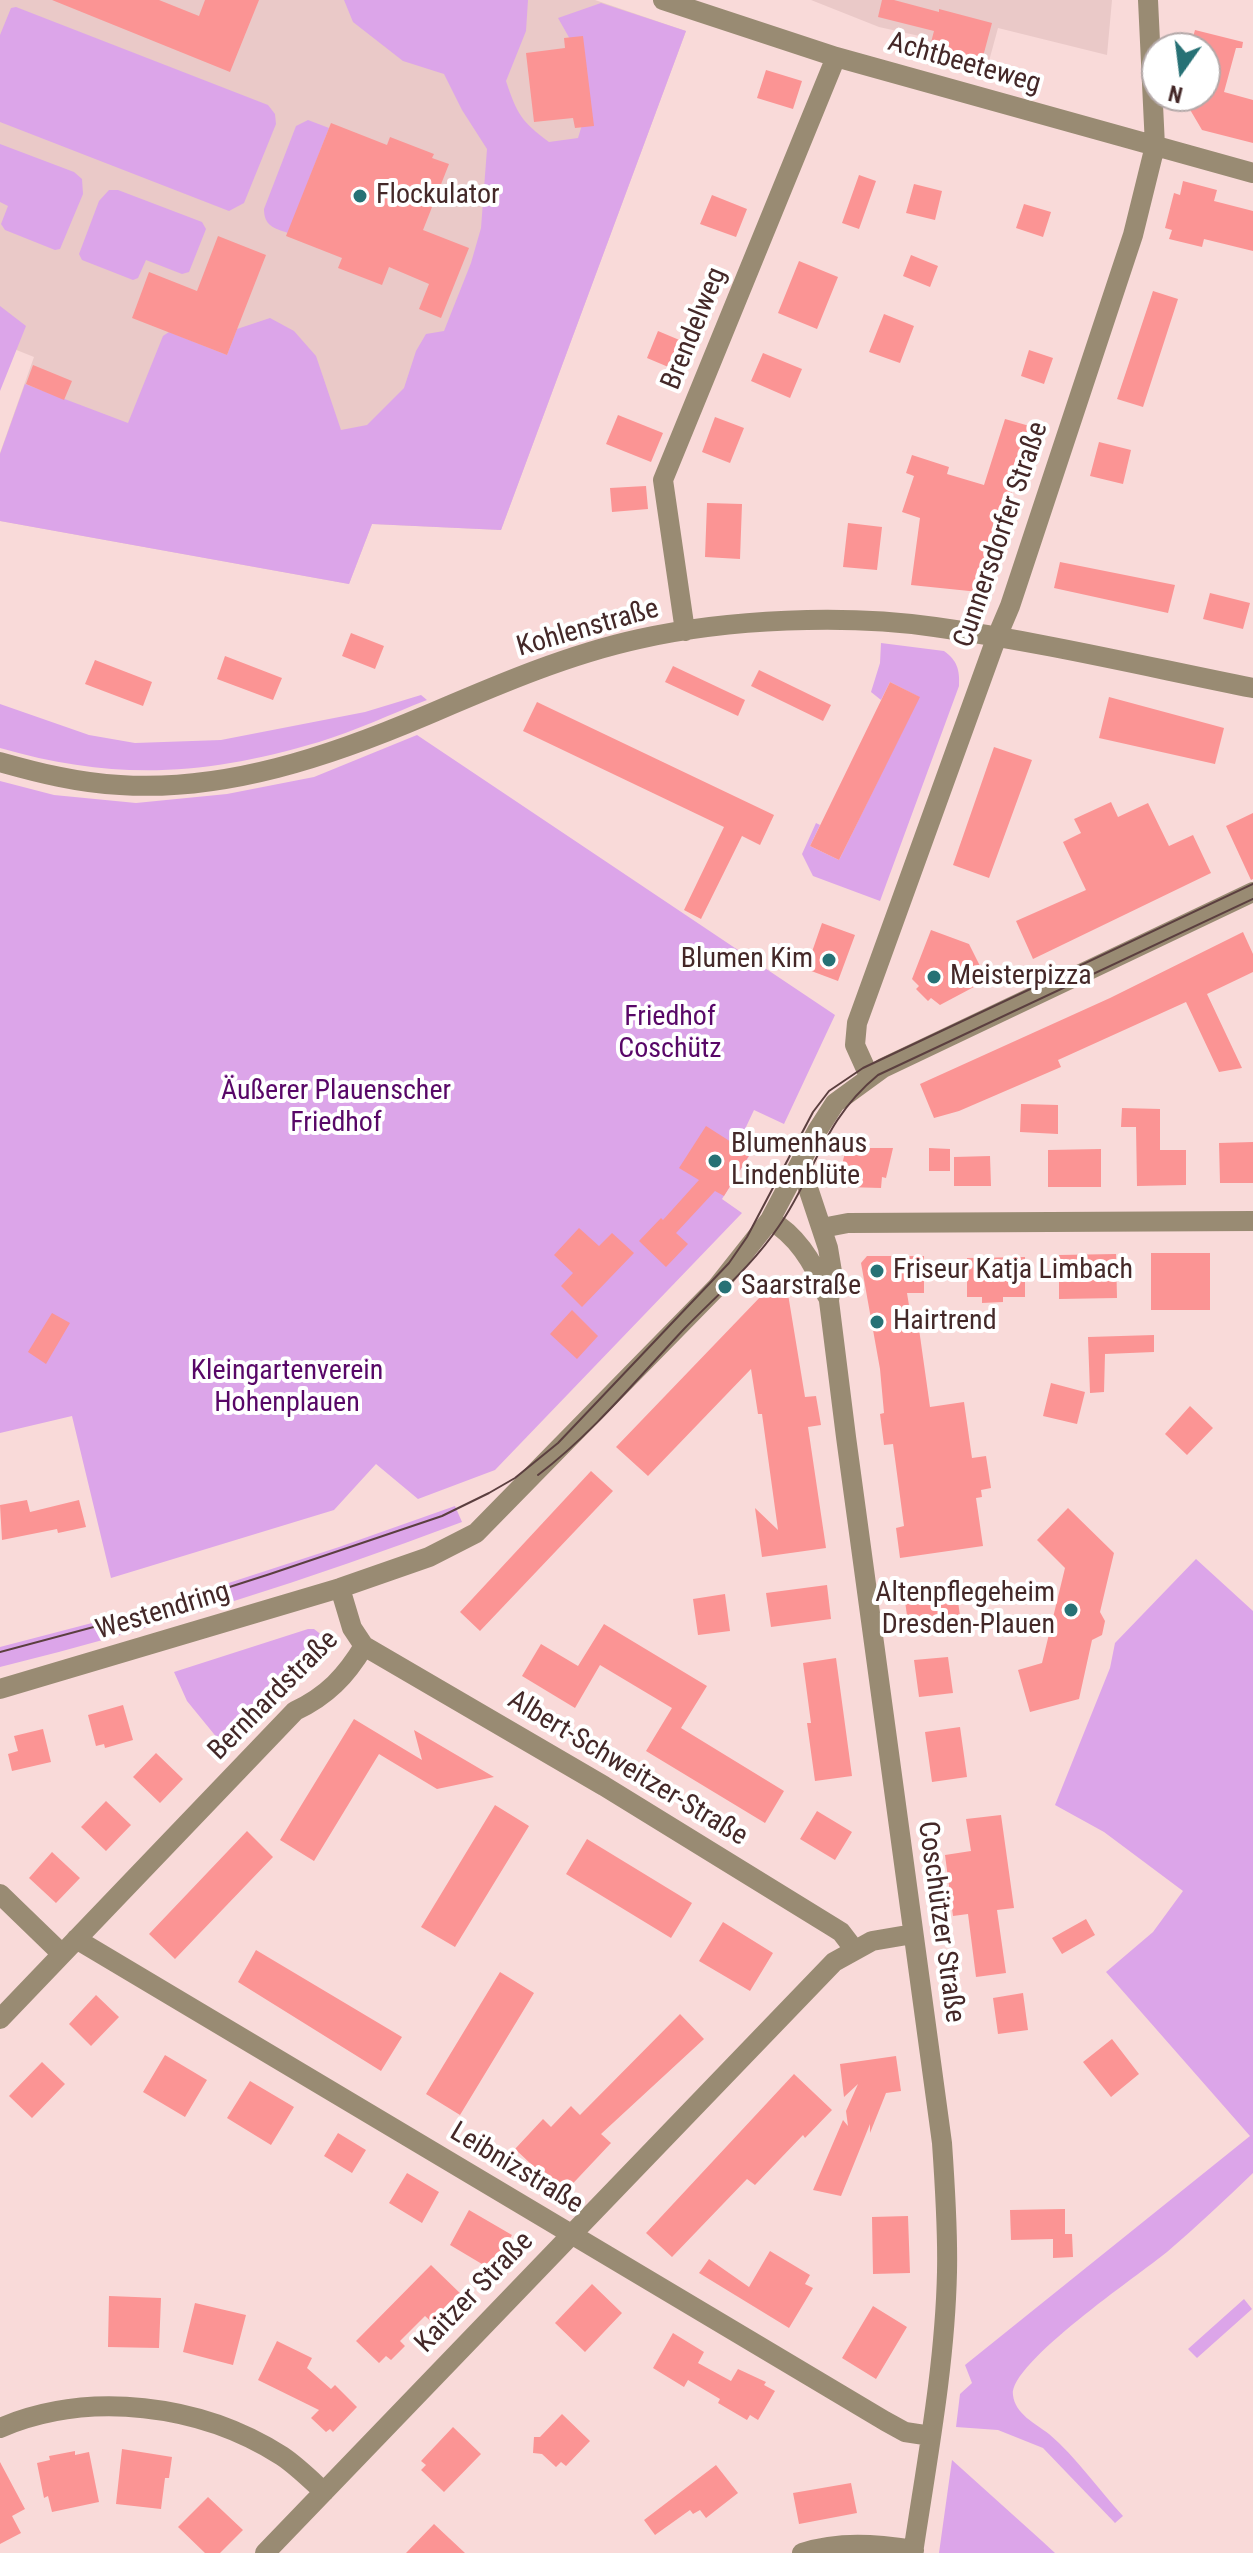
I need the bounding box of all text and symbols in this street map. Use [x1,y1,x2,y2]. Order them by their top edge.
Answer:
street label: Achtbeeteweg [884,26,1044,102]
north arrow [1141,32,1221,112]
text: N [1166,80,1185,108]
place label: Flockulator [376,179,499,213]
marker: Flockulator [351,187,369,205]
street label: Brendelweg [655,263,735,395]
street label: Cunnersdorfer Straße [948,418,1056,652]
street label: Kohlenstraße [513,593,663,665]
place label: Blumen Kim [681,943,813,977]
marker: Blumen Kim [820,951,838,969]
place label: Meisterpizza [950,960,1092,994]
marker: Meisterpizza [925,968,943,986]
park label: Friedhof Coschütz [618,1001,722,1067]
park label: Äußerer Plauenscher Friedhof [221,1075,451,1141]
place label: Blumenhaus Lindenblüte [731,1128,867,1194]
marker: Blumenhaus Lindenblüte [706,1152,724,1170]
place label: Friseur Katja Limbach [893,1254,1133,1288]
marker: Friseur Katja Limbach [868,1262,886,1280]
place label: Saarstraße [741,1270,861,1304]
marker: Saarstraße [716,1278,734,1296]
place label: Hairtrend [893,1305,997,1339]
marker: Hairtrend [868,1313,886,1331]
park label: Kleingartenverein Hohenplauen [191,1355,383,1421]
street label: Westendring [92,1576,234,1648]
place label: Altenpflegeheim Dresden-Plauen [875,1577,1055,1643]
marker: Altenpflegeheim Dresden-Plauen [1062,1601,1080,1619]
street label: Bernhardstraße [202,1624,346,1768]
street label: Albert-Schweitzer-Straße [501,1684,753,1854]
street label: Coschützer Straße [909,1819,971,2025]
street label: Leibnizstraße [443,2116,589,2222]
street label: Kaitzer Straße [409,2225,541,2361]

